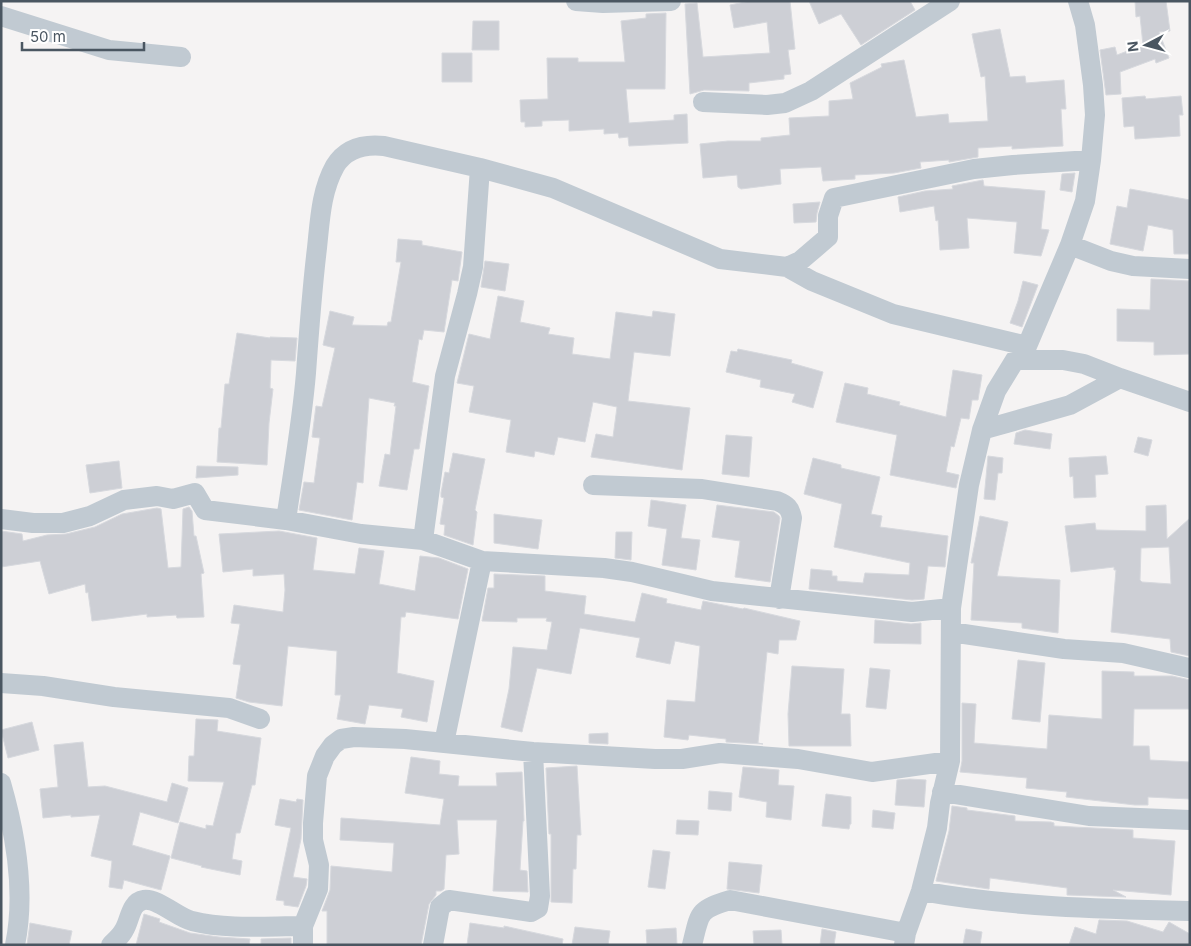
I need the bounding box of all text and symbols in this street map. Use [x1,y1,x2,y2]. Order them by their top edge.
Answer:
scale bar [22,20,145,52]
north arrow [1121,20,1171,70]
text: 50 m [30,27,66,46]
text: N [1124,40,1142,53]

